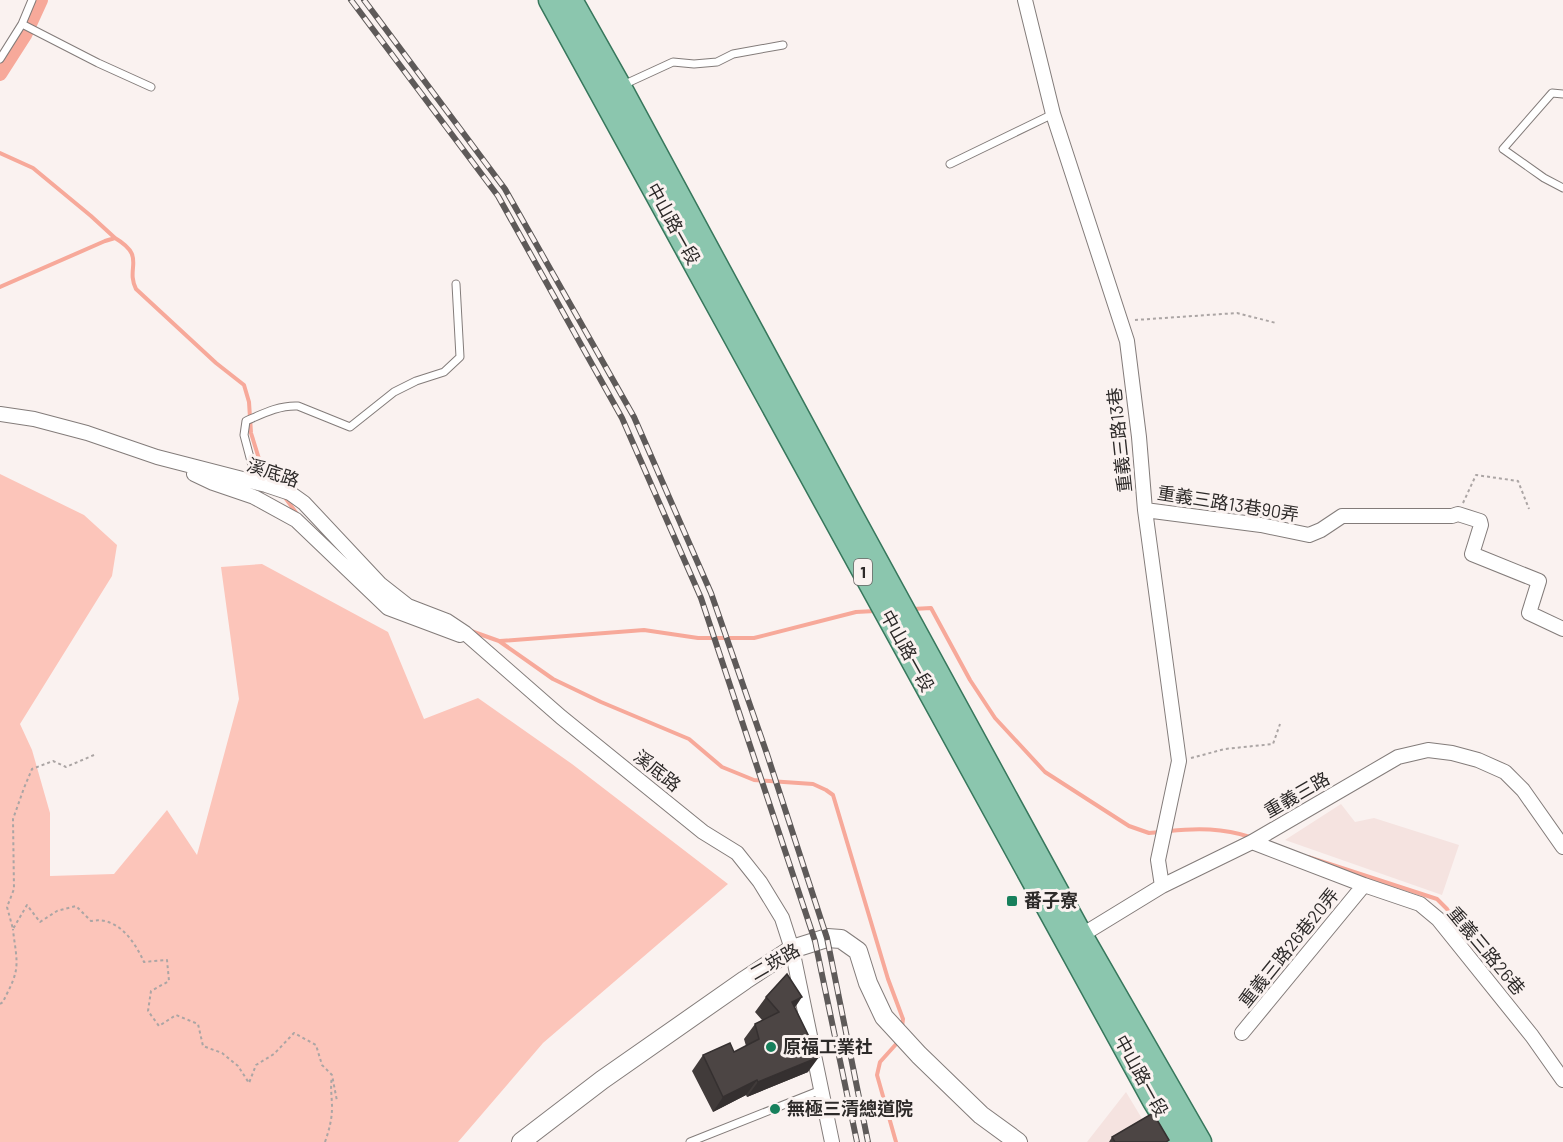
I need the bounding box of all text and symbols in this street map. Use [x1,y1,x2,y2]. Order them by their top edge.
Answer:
street label: 中山路一段 [642,179,705,268]
street label: 重義三路13巷 [1103,386,1135,494]
street label: 溪底路 [244,453,302,491]
street label: 重義三路13巷90弄 [1156,481,1301,525]
road number: 1 [854,559,872,585]
street label: 中山路一段 [876,606,939,695]
street label: 溪底路 [630,745,686,796]
street label: 重義三路 [1260,767,1333,822]
street label: 重義三路26巷20弄 [1233,883,1343,1011]
place label: 番子寮 [1024,889,1078,911]
marker: 番子寮 [1005,894,1019,908]
street label: 重義三路26巷 [1443,902,1530,999]
street label: 二崁路 [746,938,803,984]
street label: 中山路一段 [1110,1031,1173,1120]
place label: 原福工業社 [783,1035,873,1057]
marker: 原福工業社 [764,1040,778,1054]
place label: 無極三清總道院 [787,1097,913,1119]
marker: 無極三清總道院 [768,1102,782,1116]

